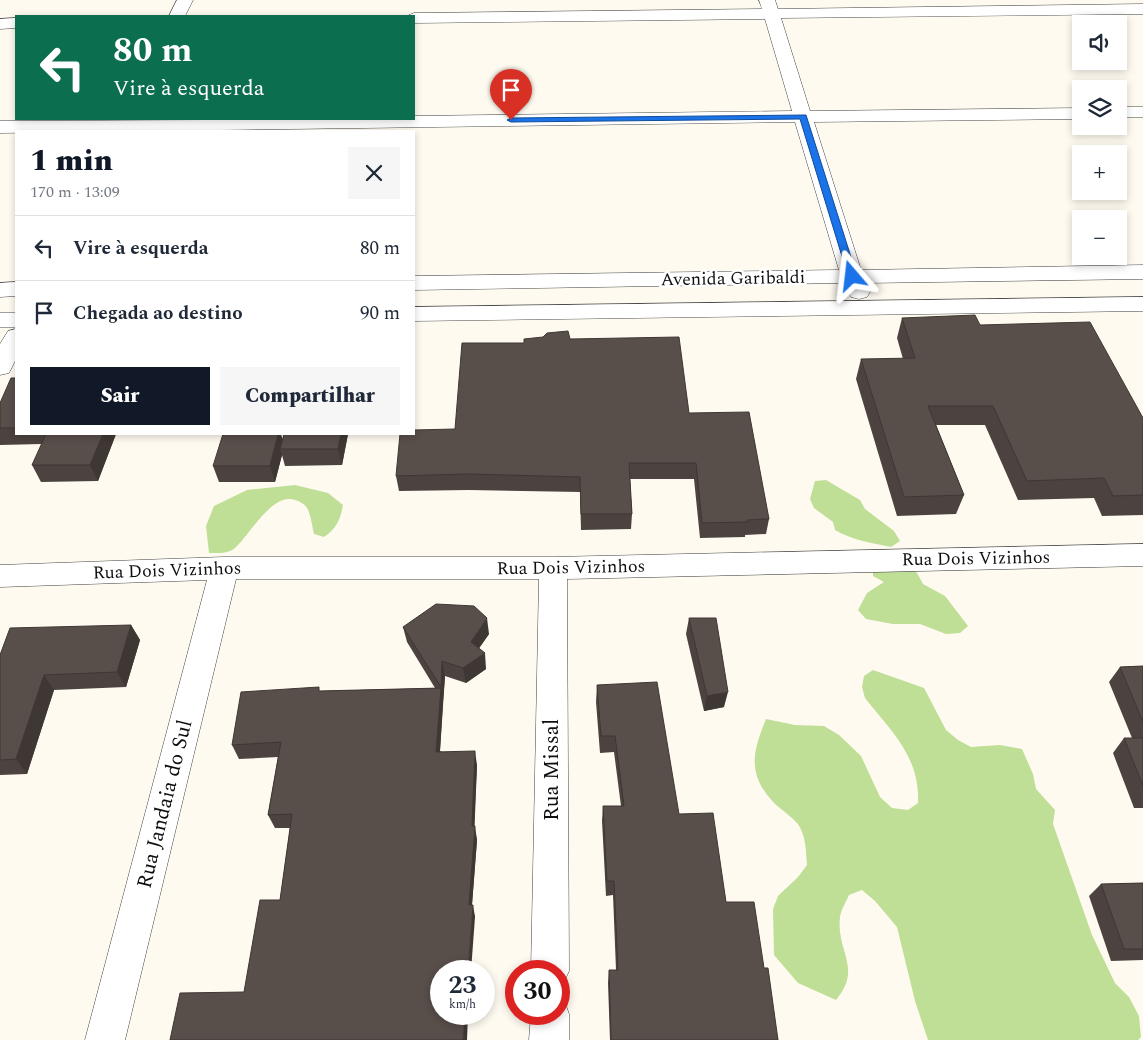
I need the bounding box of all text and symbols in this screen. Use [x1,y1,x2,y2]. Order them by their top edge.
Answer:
map controls [1072,15,1127,265]
button: sound [1072,15,1127,70]
text: 80 m [113,24,193,77]
icon: left [30,35,95,100]
pin [490,69,532,120]
text: Vire à esquerda [113,72,265,105]
icon: arrive [497,76,525,104]
button: layers [1072,80,1127,135]
text: 1 min [30,138,113,184]
button: + [1072,145,1127,200]
button: close [348,147,400,199]
text: 170 m · 13:09 [30,180,120,204]
button: − [1072,210,1127,265]
icon: left [30,234,58,262]
text: Vire à esquerda [73,234,209,263]
text: 80 m [360,234,400,263]
position arrow [825,249,877,301]
street label: Avenida Garibaldi [660,264,806,293]
icon: arrive [30,299,58,327]
text: Chegada ao destino [73,299,243,328]
text: 90 m [360,299,400,328]
button: Sair [30,367,210,425]
button: Compartilhar [220,367,400,425]
street label: Rua Dois Vizinhos [901,544,1051,573]
street label: Rua Dois Vizinhos [496,553,646,582]
street label: Rua Dois Vizinhos [92,554,242,587]
street label: Rua Jandaia do Sul [129,717,201,892]
street label: Rua Missal [536,719,568,821]
speed limit sign: 30 [505,960,570,1025]
text: 23 [448,967,477,1005]
text: km/h [449,995,476,1014]

